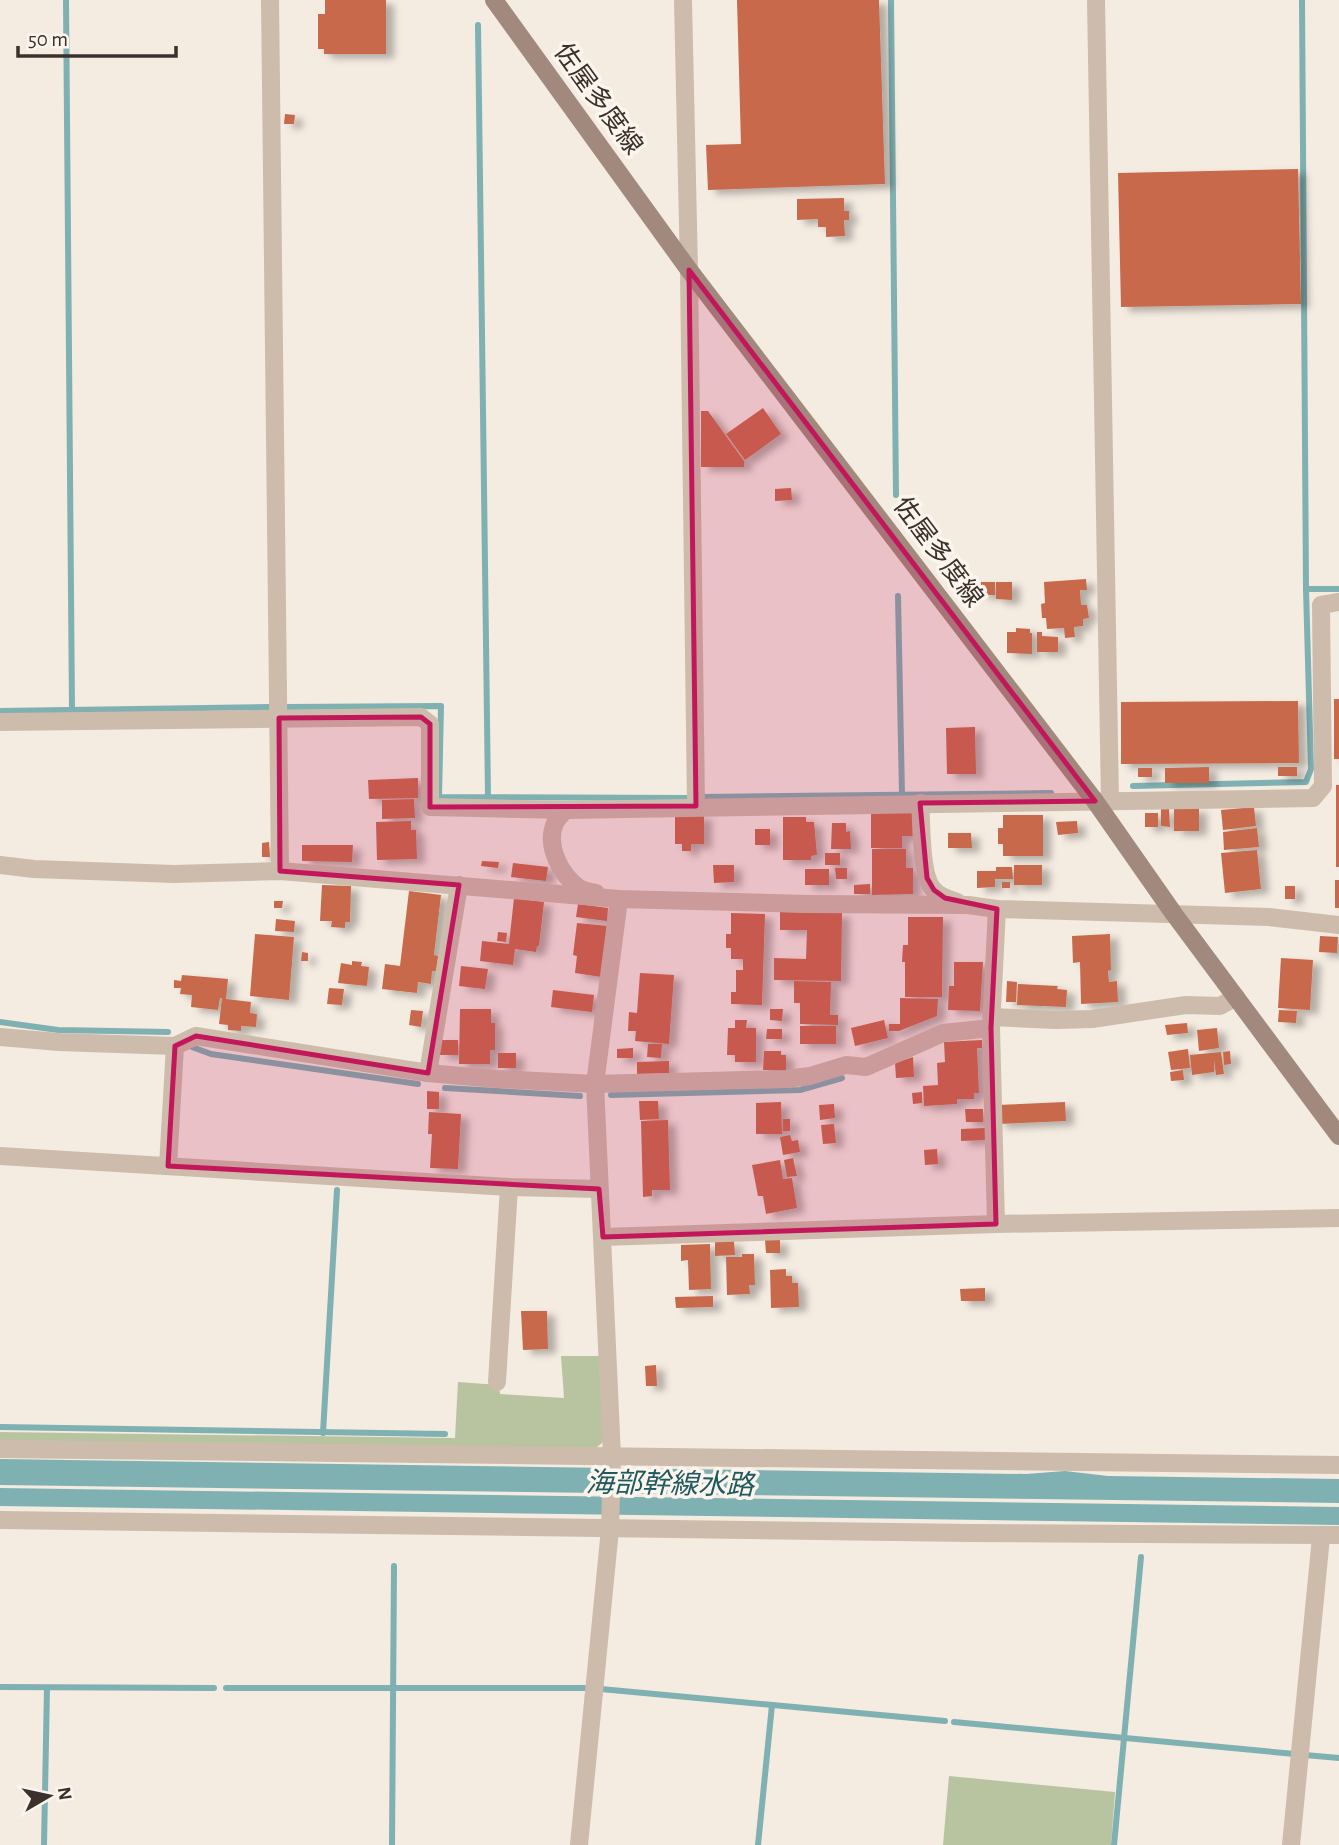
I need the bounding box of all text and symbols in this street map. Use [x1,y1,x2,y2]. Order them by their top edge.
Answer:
scale bar [18,14,175,58]
text: 50 m [28,29,68,50]
street label: 佐屋多度線 [549,38,648,159]
street label: 佐屋多度線 [888,492,988,612]
water label: 海部幹線水路 [586,1468,756,1500]
north arrow [14,1761,84,1831]
text: N [54,1786,75,1802]

